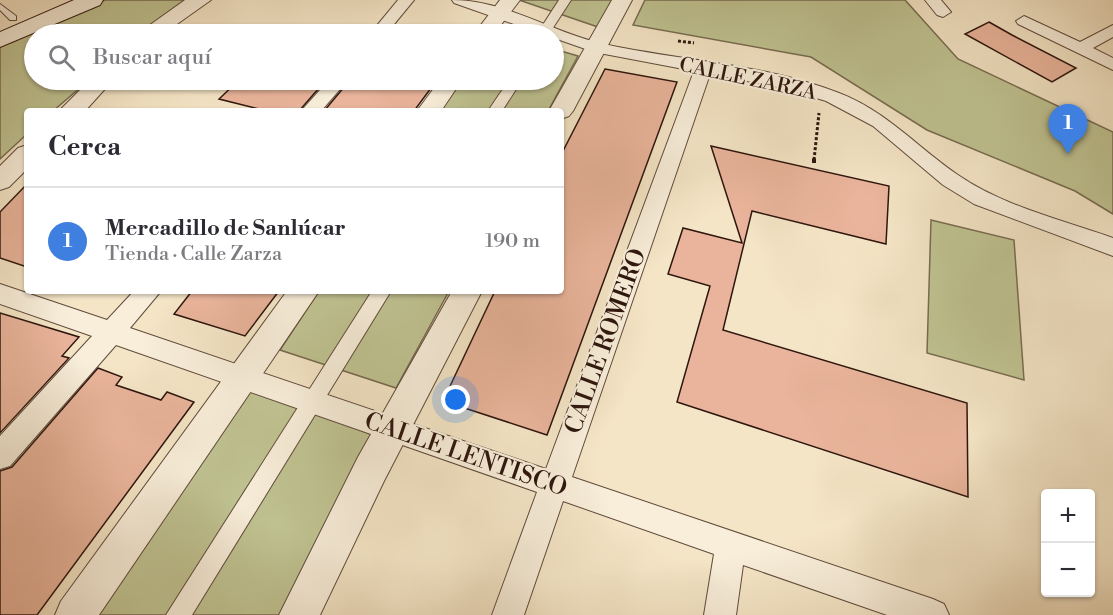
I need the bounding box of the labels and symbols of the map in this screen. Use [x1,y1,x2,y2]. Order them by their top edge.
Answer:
street label: CALLE ZARZA [677,53,820,106]
pin: 1 [1048,104,1088,154]
street label: CALLE ROMERO [558,245,653,438]
your location [441,385,470,414]
street label: CALLE LENTISCO [360,406,571,504]

